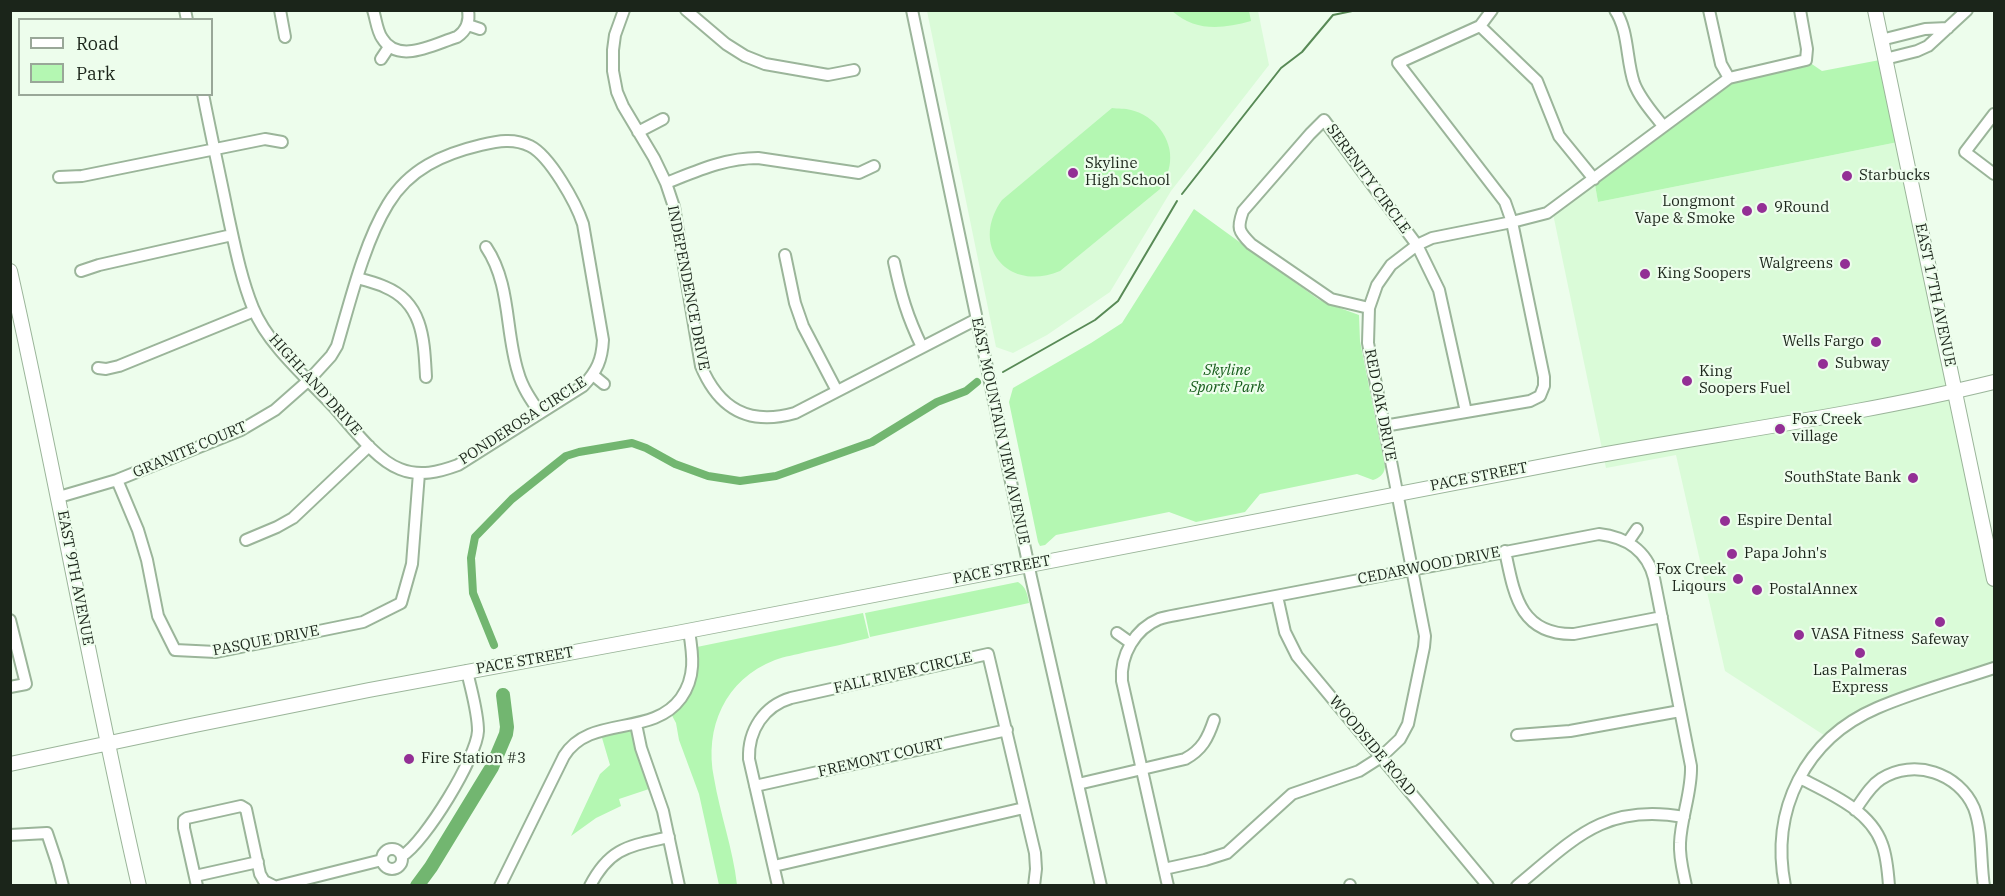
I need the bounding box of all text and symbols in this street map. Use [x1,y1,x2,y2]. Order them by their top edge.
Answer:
legend [18,18,213,96]
text: Road [76,32,119,55]
text: Park [76,62,115,85]
street label: SERENITY CIRCLE [1322,121,1414,237]
place label: Skyline High School [1085,155,1170,190]
marker: Skyline High School [1066,166,1080,180]
place label: Starbucks [1859,167,1930,185]
marker: Starbucks [1840,169,1854,183]
place label: Longmont Vape & Smoke [1635,193,1735,228]
place label: 9Round [1774,199,1829,217]
marker: 9Round [1755,201,1769,215]
street label: INDEPENDENCE DRIVE [663,204,713,372]
marker: Longmont Vape & Smoke [1740,204,1754,218]
street label: EAST 17TH AVENUE [1911,222,1959,368]
place label: Walgreens [1759,255,1833,273]
marker: Walgreens [1838,257,1852,271]
place label: King Soopers [1657,265,1751,283]
marker: King Soopers [1638,267,1652,281]
street label: EAST MOUNTAIN VIEW AVENUE [967,316,1033,546]
street label: HIGHLAND DRIVE [265,331,365,439]
place label: Wells Fargo [1782,333,1864,351]
marker: Wells Fargo [1869,335,1883,349]
street label: RED OAK DRIVE [1360,347,1400,463]
place label: Subway [1835,355,1890,373]
marker: Subway [1816,357,1830,371]
park label: Skyline Sports Park [1189,362,1265,397]
place label: King Soopers Fuel [1699,363,1791,398]
street label: PONDEROSA CIRCLE [456,373,590,469]
marker: King Soopers Fuel [1680,374,1694,388]
place label: Fox Creek village [1792,411,1862,446]
street label: GRANITE COURT [130,418,250,482]
marker: Fox Creek village [1773,422,1787,436]
street label: PACE STREET [1429,459,1529,495]
place label: SouthState Bank [1784,469,1901,487]
marker: SouthState Bank [1906,471,1920,485]
street label: EAST 9TH AVENUE [53,509,97,647]
place label: Espire Dental [1737,512,1832,530]
marker: Espire Dental [1718,514,1732,528]
street label: CEDARWOOD DRIVE [1356,543,1502,589]
place label: Papa John's [1744,545,1827,563]
marker: Papa John's [1725,547,1739,561]
street label: PACE STREET [952,552,1052,588]
place label: Fox Creek Liqours [1656,561,1726,596]
marker: Fox Creek Liqours [1731,572,1745,586]
place label: PostalAnnex [1769,581,1858,599]
marker: PostalAnnex [1750,583,1764,597]
marker: Safeway [1933,615,1947,629]
street label: PASQUE DRIVE [211,622,321,660]
place label: VASA Fitness [1811,626,1904,644]
marker: VASA Fitness [1792,628,1806,642]
place label: Safeway [1911,631,1969,649]
street label: PACE STREET [475,644,575,678]
marker: Las Palmeras Express [1853,646,1867,660]
street label: FALL RIVER CIRCLE [832,648,974,698]
place label: Las Palmeras Express [1813,662,1907,697]
street label: WOODSIDE ROAD [1325,692,1419,800]
street label: FREMONT COURT [816,735,946,781]
place label: Fire Station #3 [421,750,526,768]
marker: Fire Station #3 [402,752,416,766]

